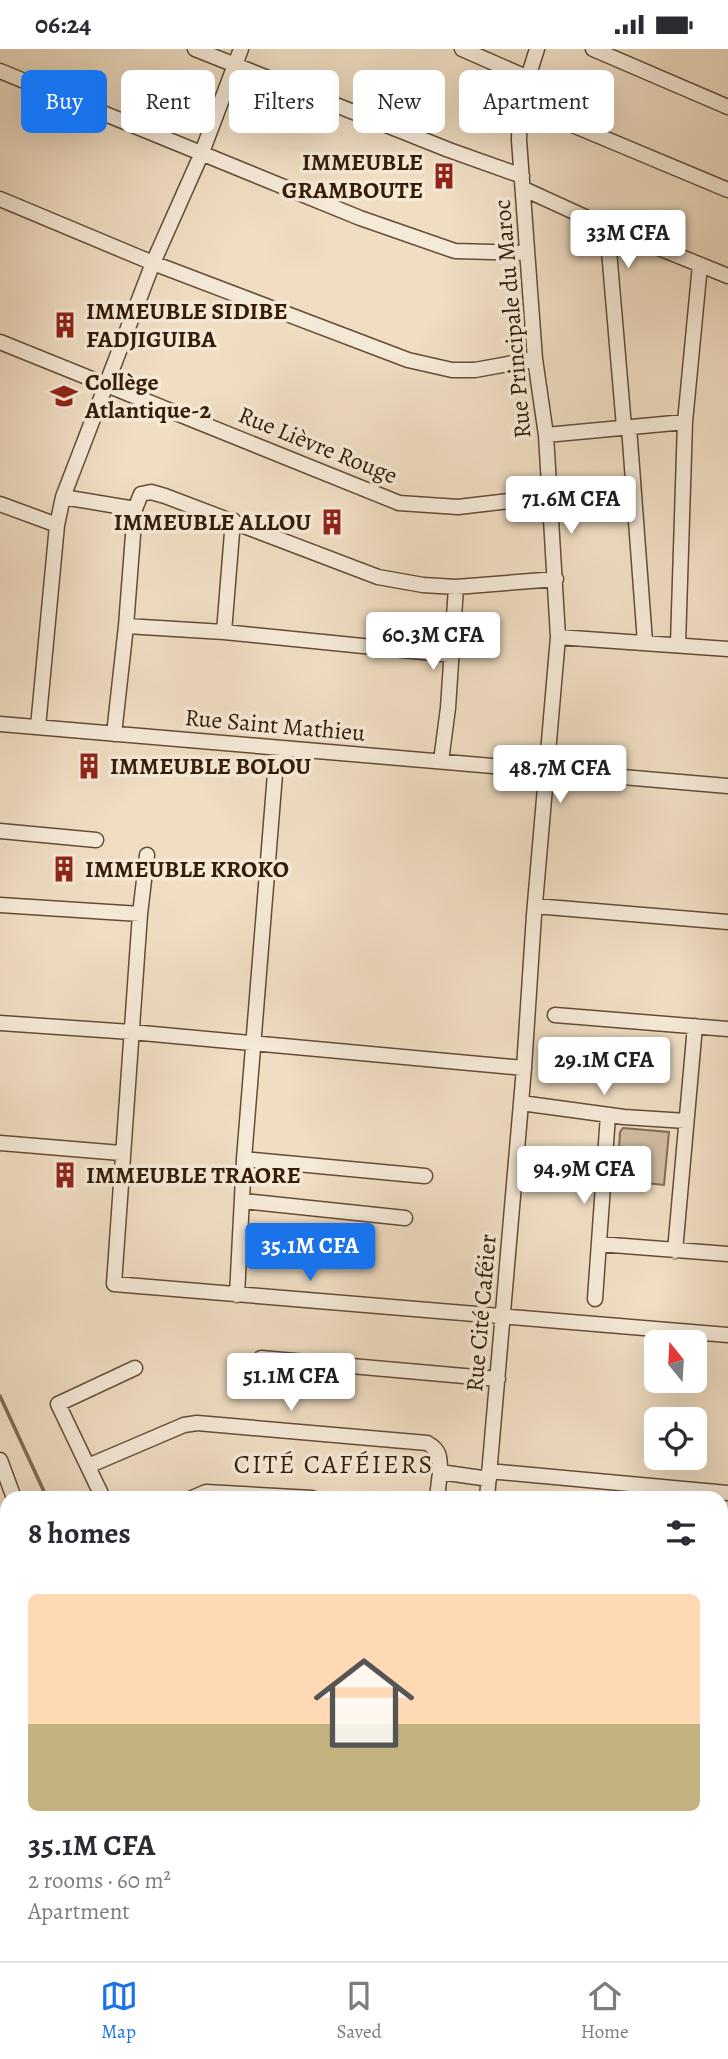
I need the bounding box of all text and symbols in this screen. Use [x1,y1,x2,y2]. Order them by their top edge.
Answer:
text: 06:24 [35,7,91,42]
chip: Buy [21,70,107,133]
chip: Rent [121,70,215,133]
chip: Filters [229,70,339,133]
chip: New [353,70,445,133]
chip: Apartment [459,70,614,133]
place label: IMMEUBLE GRAMBOUTE [282,146,423,206]
building icon: IMMEUBLE GRAMBOUTE [429,161,459,191]
street label: Rue Principale du Maroc [486,198,538,440]
pin: 33M CFA [563,211,693,270]
text: 33M CFA [586,217,670,248]
place label: IMMEUBLE SIDIBE FADJIGUIBA [86,295,288,355]
building icon: IMMEUBLE SIDIBE FADJIGUIBA [50,310,80,340]
place label: Collège Atlantique-2 [84,366,211,426]
school or university icon: Collège Atlantique-2 [49,381,79,411]
street label: Rue Lièvre Rouge [234,399,402,491]
pin: 71.6M CFA [491,477,651,536]
text: 71.6M CFA [522,483,620,514]
place label: IMMEUBLE ALLOU [114,506,311,538]
building icon: IMMEUBLE ALLOU [317,507,347,537]
pin: 60.3M CFA [353,613,513,672]
text: 60.3M CFA [382,619,484,650]
street label: Rue Saint Mathieu [183,701,367,749]
pin: 48.7M CFA [480,745,640,805]
place label: IMMEUBLE BOLOU [110,750,311,782]
building icon: IMMEUBLE BOLOU [74,751,104,781]
text: 48.7M CFA [509,752,611,783]
place label: IMMEUBLE KROKO [85,853,289,885]
building icon: IMMEUBLE KROKO [49,854,79,884]
pin: 29.1M CFA [524,1037,684,1097]
text: 29.1M CFA [554,1044,654,1075]
pin: 94.9M CFA [504,1147,664,1206]
text: 94.9M CFA [533,1153,635,1184]
place label: IMMEUBLE TRAORE [86,1159,301,1191]
building icon: IMMEUBLE TRAORE [50,1160,80,1190]
pin: 35.1M CFA [230,1223,390,1283]
text: 35.1M CFA [261,1230,359,1261]
street label: Rue Cité Caféier [458,1233,504,1393]
north arrow [644,1330,707,1393]
map controls [644,1330,707,1470]
pin: 51.1M CFA [211,1353,371,1413]
text: 51.1M CFA [243,1360,339,1391]
button: locate [644,1407,707,1470]
district label: CITÉ CAFÉIERS [234,1447,434,1482]
text: 8 homes [28,1513,131,1553]
icon: filters [662,1514,700,1552]
icon: home [301,1640,427,1766]
text: 35.1M CFA [28,1825,155,1865]
text: 2 rooms · 60 m² [28,1865,171,1896]
text: Apartment [28,1896,130,1927]
tab: Map [100,1977,138,2045]
tab: Saved [337,1977,382,2045]
tab: Home [581,1977,628,2045]

